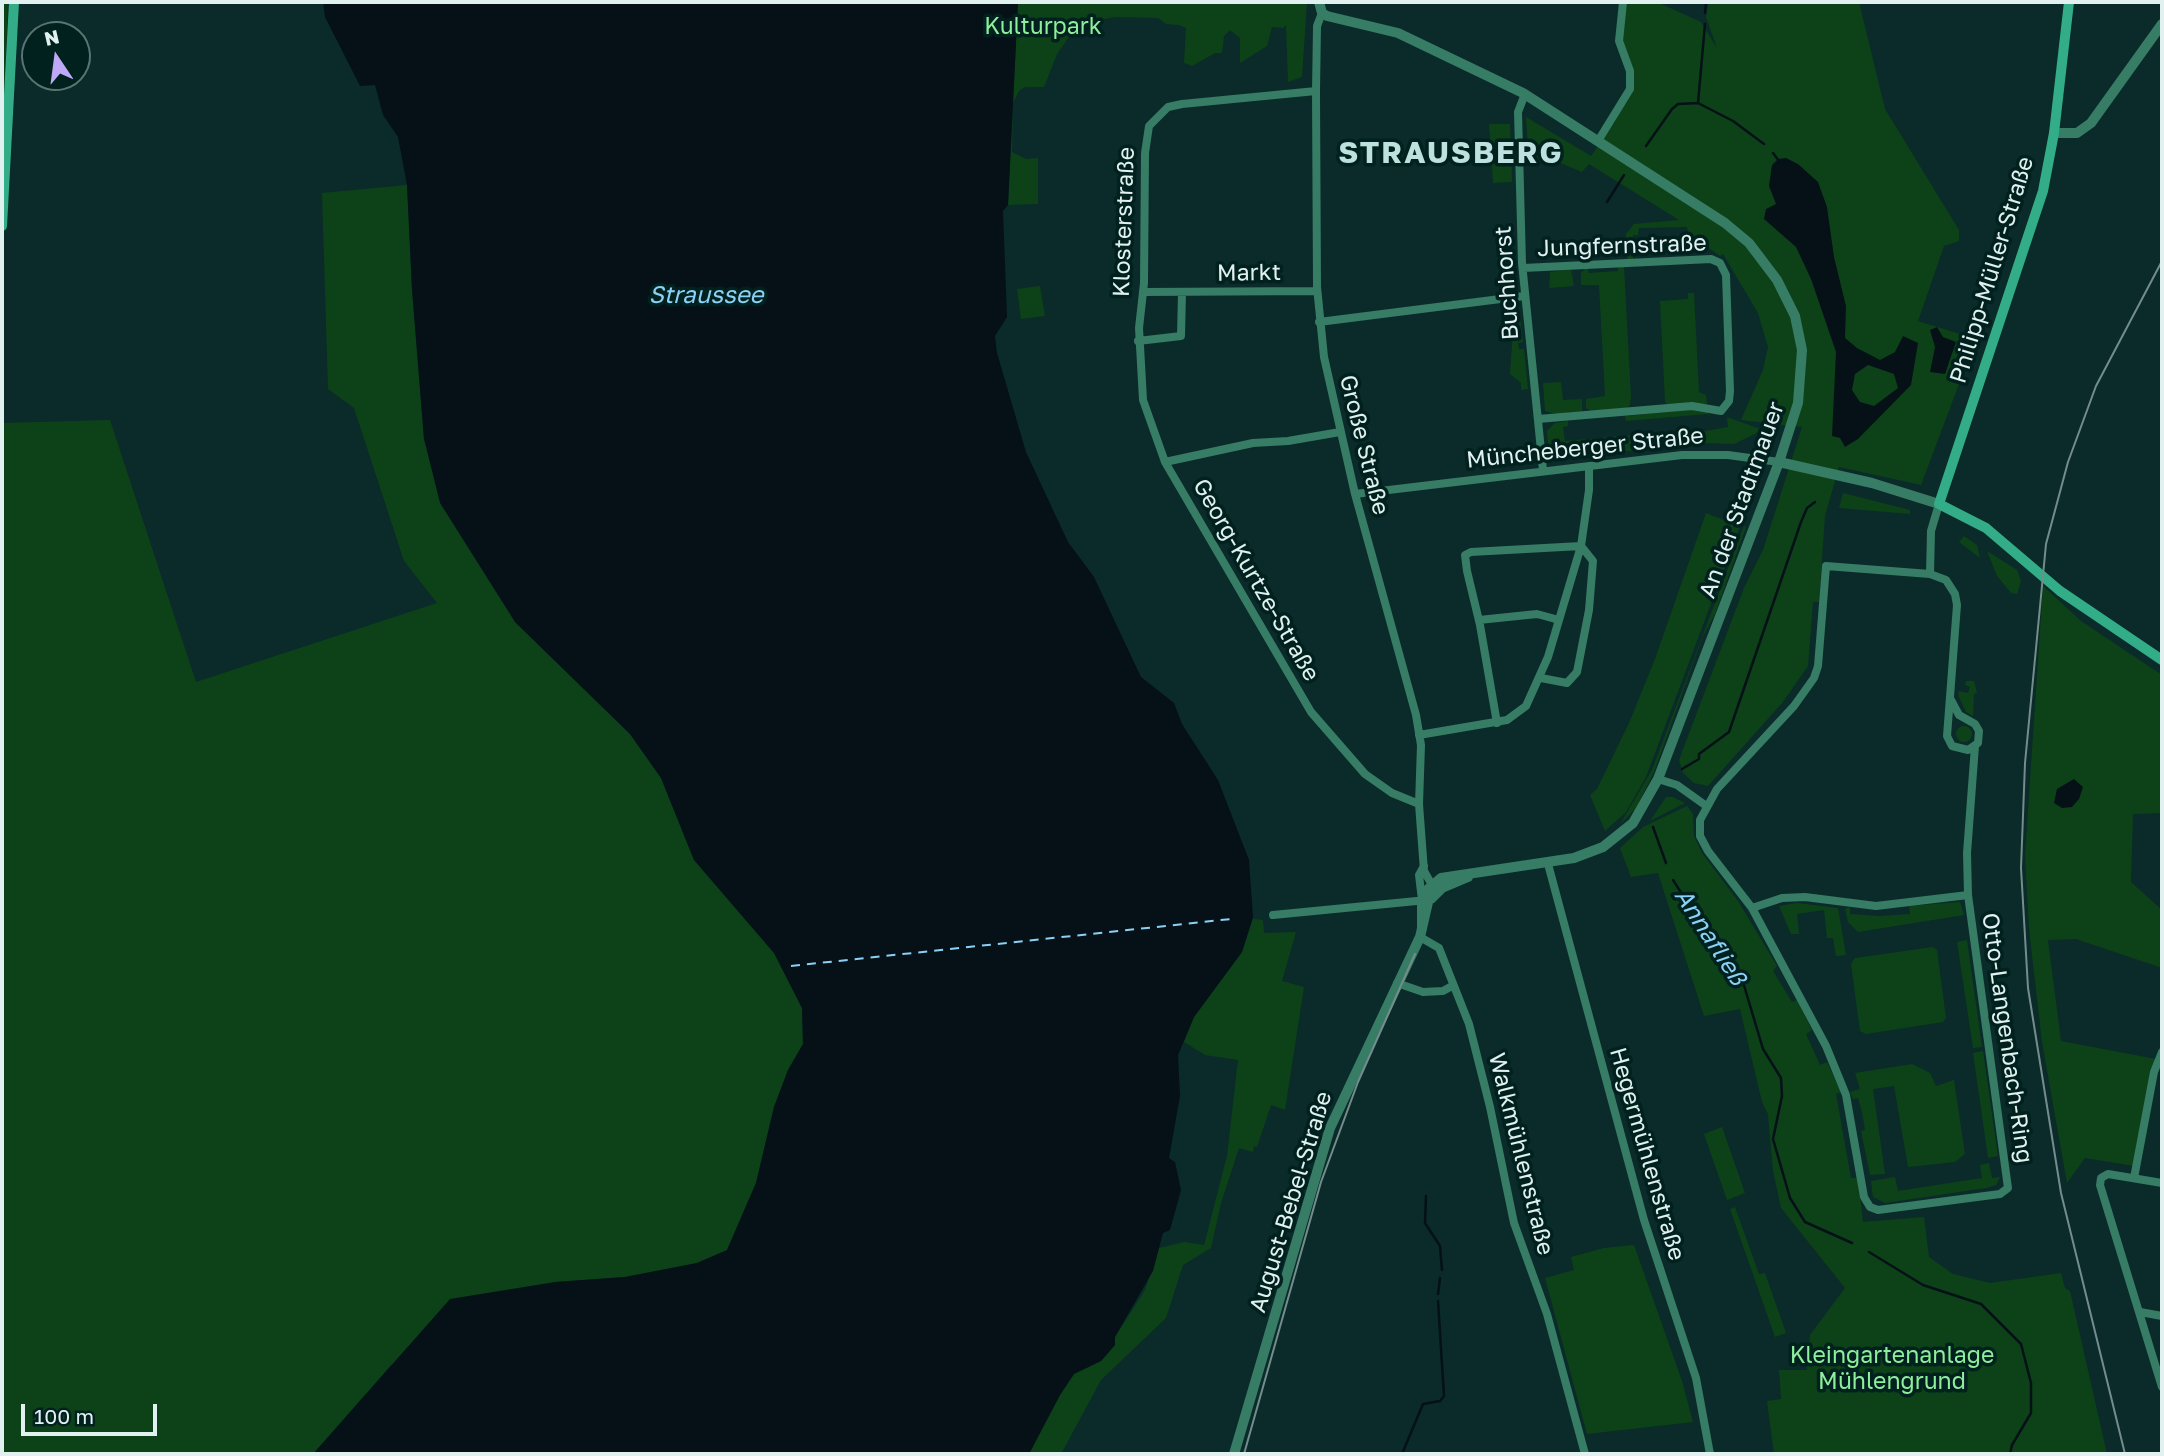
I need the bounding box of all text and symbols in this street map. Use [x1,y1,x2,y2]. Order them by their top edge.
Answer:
park label: Kulturpark [984,13,1102,41]
north arrow [21,21,91,91]
text: N [42,24,61,50]
district label: STRAUSBERG [1340,135,1562,171]
street label: Klosterstraße [1108,147,1140,297]
street label: Philipp-Müller-Straße [1944,153,2040,387]
street label: Buchhorst [1489,225,1525,341]
street label: Jungfernstraße [1537,229,1707,263]
street label: Markt [1217,259,1281,287]
water label: Straussee [649,281,763,309]
street label: Große Straße [1333,372,1395,518]
street label: An der Stadtmauer [1694,398,1790,602]
street label: Müncheberger Straße [1465,422,1705,474]
street label: Georg-Kurtze-Straße [1187,474,1325,686]
water label: Annafließ [1668,883,1752,991]
street label: Otto-Langenbach-Ring [1976,911,2038,1165]
street label: Hegermühlenstraße [1603,1044,1691,1264]
street label: Walkmühlenstraße [1483,1050,1559,1258]
street label: August-Bebel-Straße [1244,1088,1338,1316]
park label: Kleingartenanlage Mühlengrund [1790,1342,1994,1396]
scale bar [24,1390,161,1434]
text: 100 m [34,1403,94,1429]

